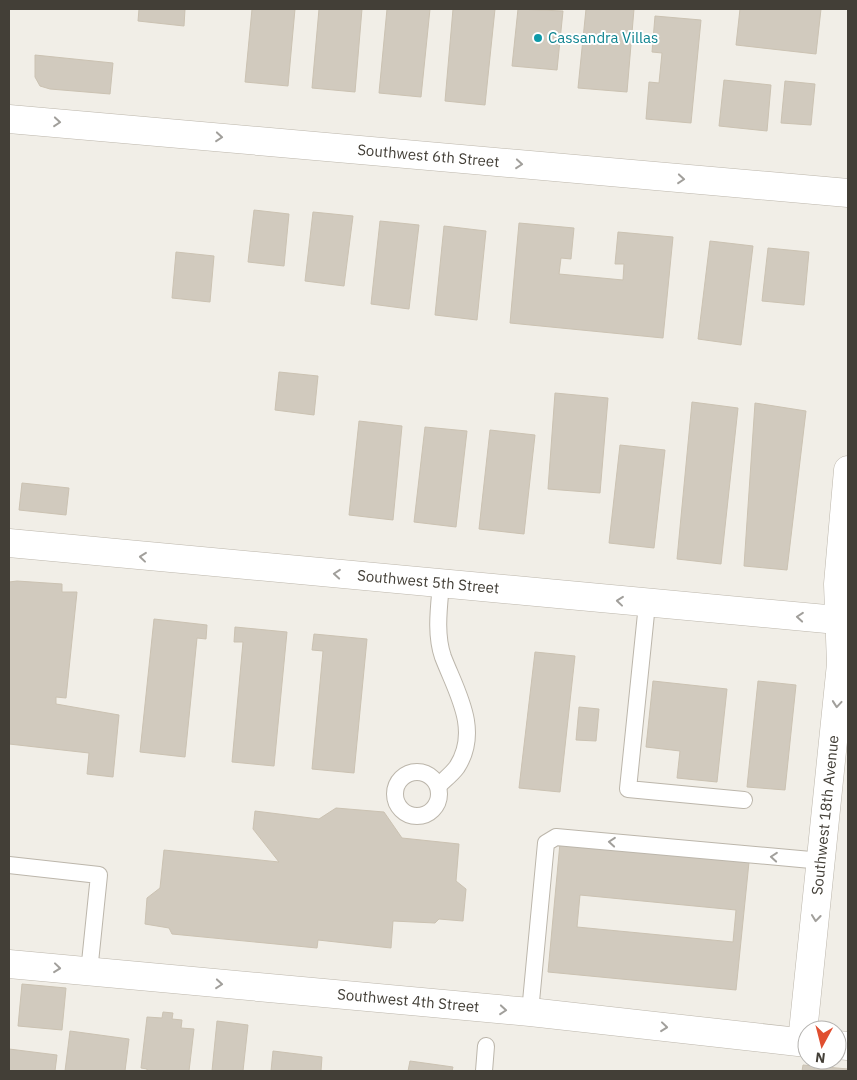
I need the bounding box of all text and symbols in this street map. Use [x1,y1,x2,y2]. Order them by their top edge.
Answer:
place label: Cassandra Villas [548,28,658,47]
marker: Cassandra Villas [532,32,544,44]
one-way arrow [54,116,62,127]
one-way arrow [215,131,223,142]
street label: Southwest 6th Street [357,140,500,171]
one-way arrow [515,158,523,169]
one-way arrow [677,173,685,184]
one-way arrow [139,551,147,562]
street label: Southwest 5th Street [356,565,500,598]
one-way arrow [332,569,340,580]
one-way arrow [616,596,624,607]
one-way arrow [795,612,803,623]
one-way arrow [832,700,843,708]
street label: Southwest 18th Avenue [807,734,843,896]
one-way arrow [607,837,615,848]
one-way arrow [769,851,777,862]
one-way arrow [811,914,822,922]
one-way arrow [54,963,62,974]
one-way arrow [215,978,223,989]
street label: Southwest 4th Street [336,984,480,1016]
one-way arrow [499,1004,507,1015]
north arrow [797,1020,847,1070]
one-way arrow [661,1021,669,1032]
text: N [814,1048,827,1067]

